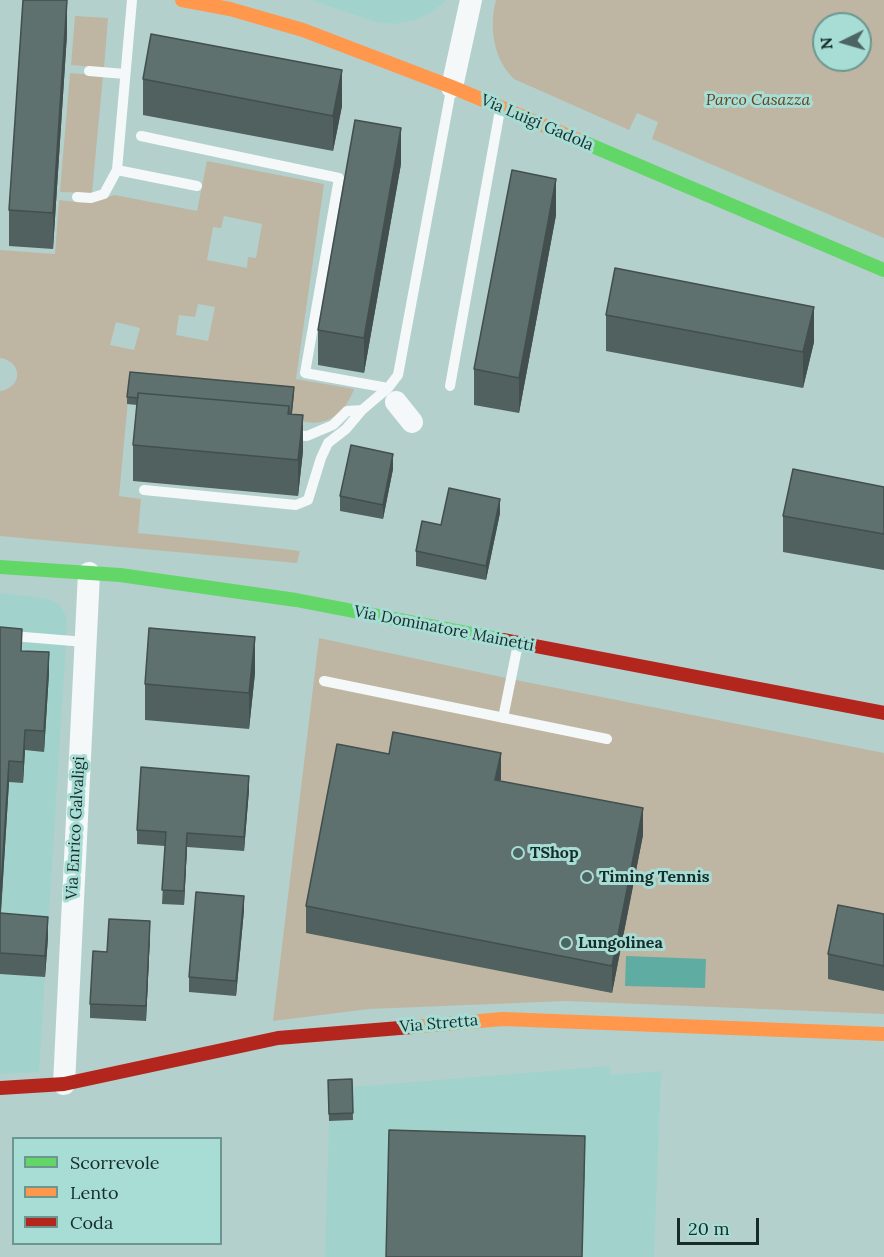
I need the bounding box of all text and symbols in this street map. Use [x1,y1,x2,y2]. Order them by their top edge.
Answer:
north arrow [812,12,872,72]
text: N [816,36,837,50]
park label: Parco Casazza [706,90,810,110]
street label: Via Luigi Gadola [478,91,596,155]
street label: Via Dominatore Mainetti [352,602,536,656]
street label: Via Enrico Galvaligi [63,756,89,900]
place label: TShop [530,843,578,863]
marker: TShop [511,846,525,860]
place label: Timing Tennis [599,867,709,887]
marker: Timing Tennis [580,870,594,884]
place label: Lungolinea [578,933,663,953]
marker: Lungolinea [559,936,573,950]
street label: Via Stretta [399,1011,479,1037]
legend [12,1137,222,1245]
text: Scorrevole [70,1151,160,1174]
text: Lento [70,1181,118,1204]
scale bar [680,1206,762,1244]
text: Coda [70,1211,113,1234]
text: 20 m [688,1217,730,1240]

